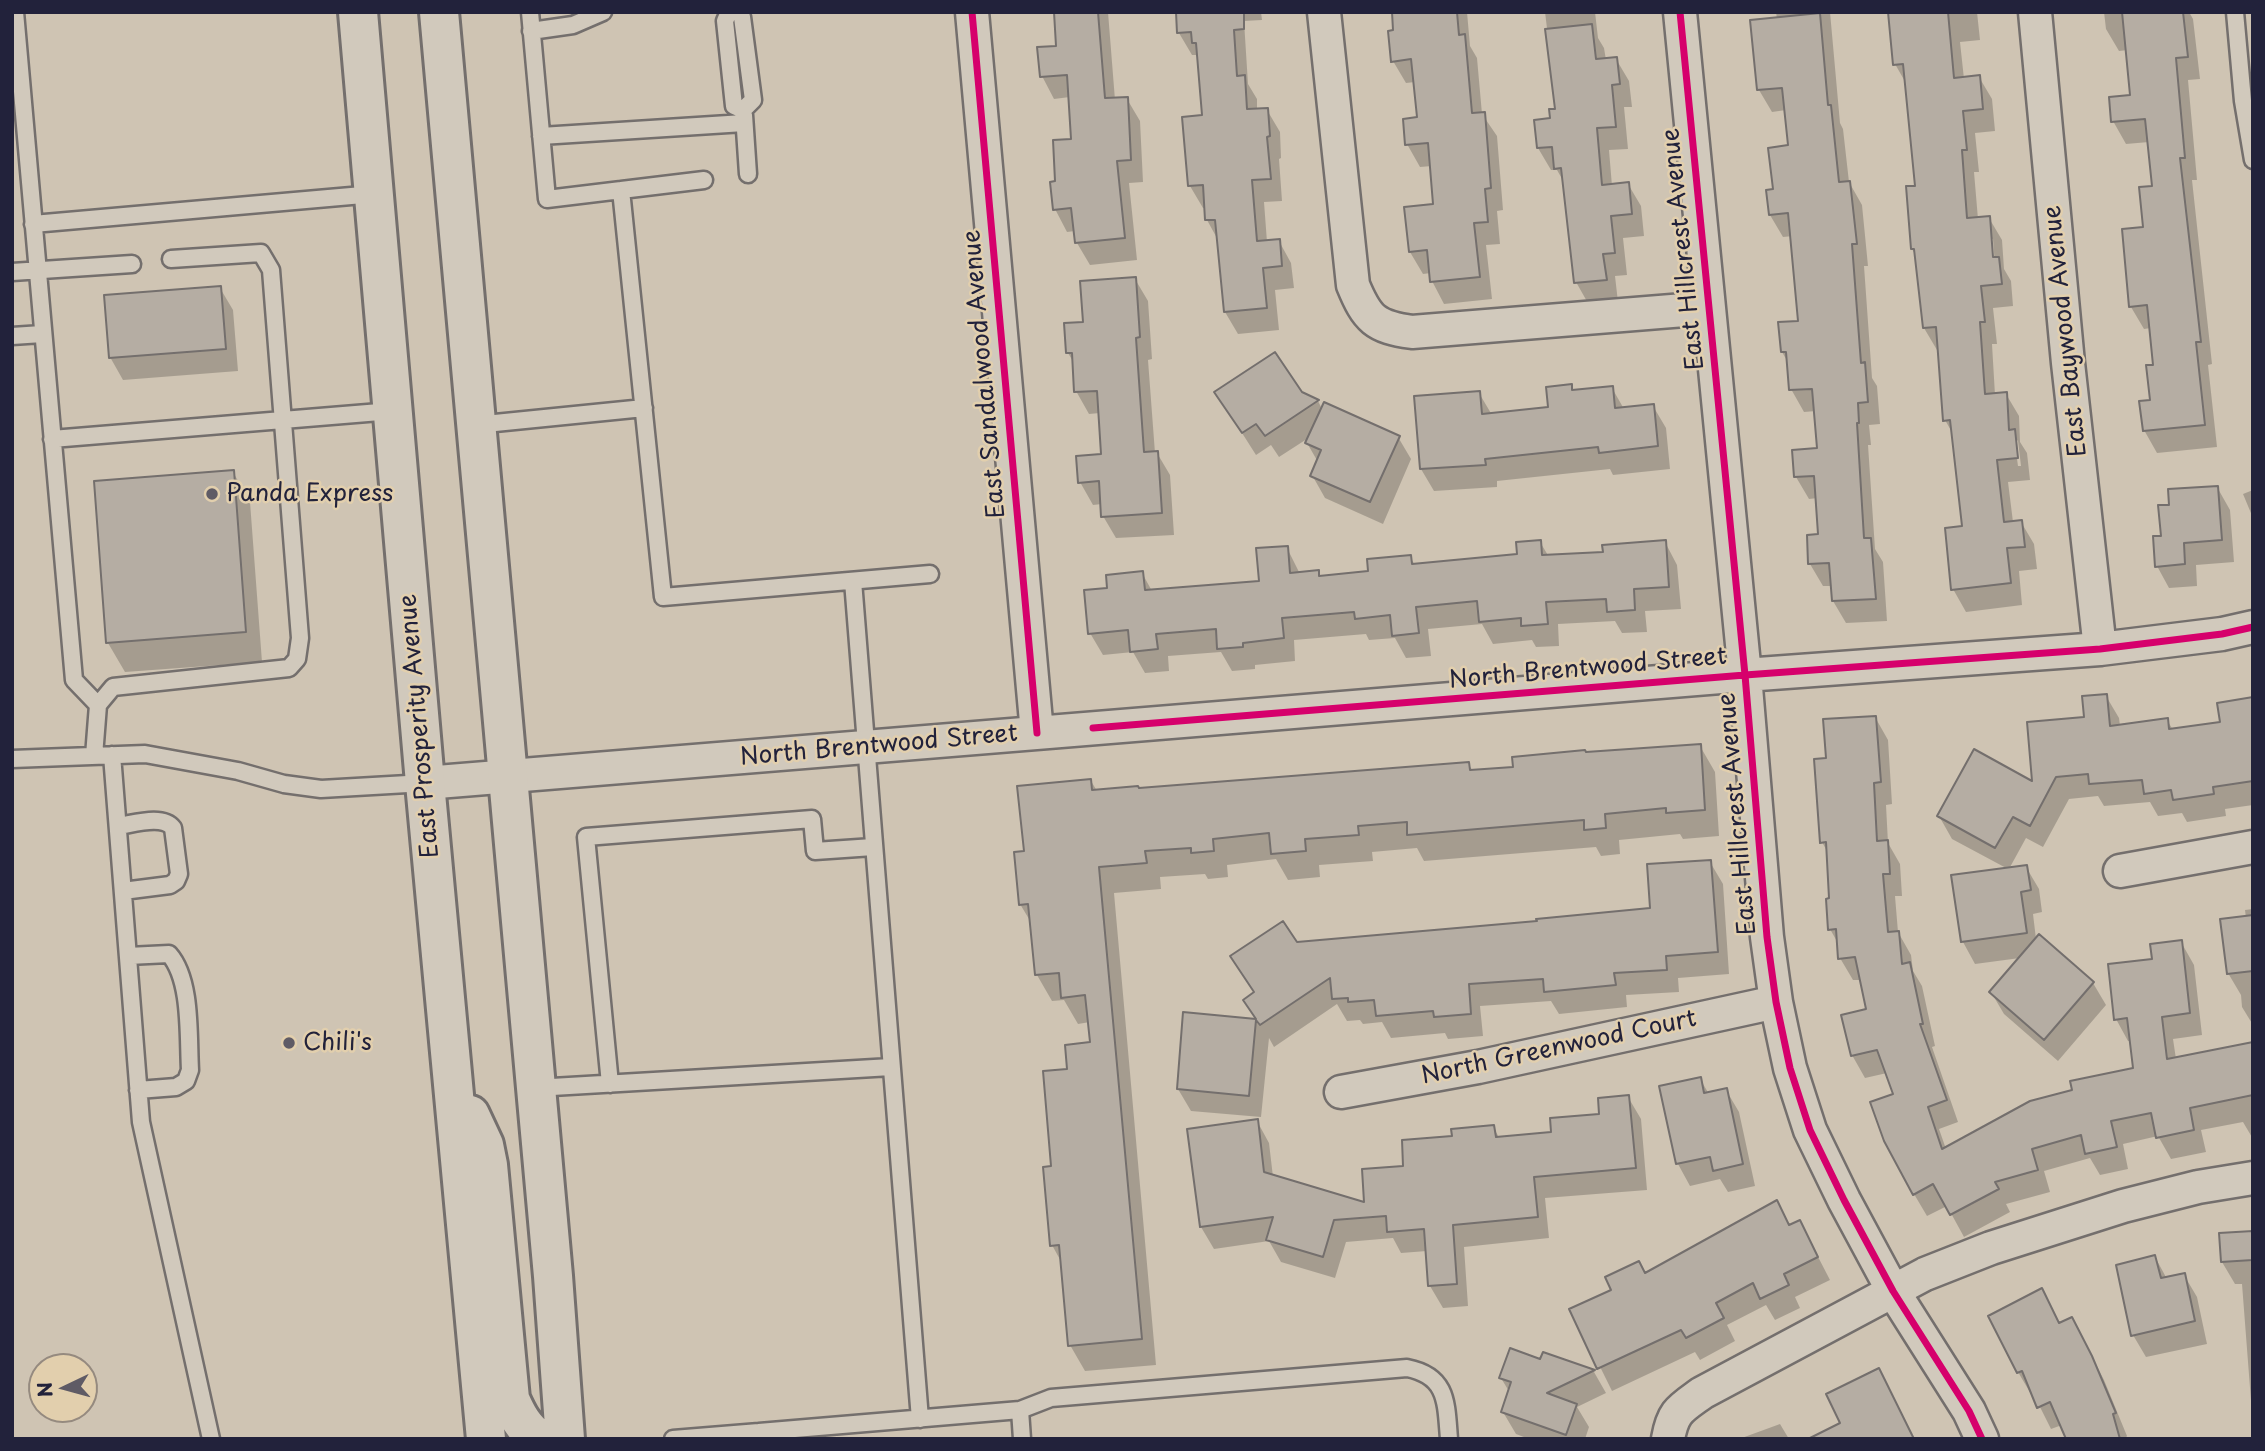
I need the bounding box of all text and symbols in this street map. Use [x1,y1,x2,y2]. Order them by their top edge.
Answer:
street label: East Hillcrest Avenue [1657,127,1711,371]
street label: East Baywood Avenue [2038,204,2094,458]
street label: East Sandalwood Avenue [958,228,1012,520]
place label: Panda Express [226,480,393,508]
marker: Panda Express [204,486,220,502]
street label: East Prosperity Avenue [394,593,446,859]
street label: North Brentwood Street [1448,643,1728,695]
street label: East Hillcrest Avenue [1713,692,1763,936]
street label: North Brentwood Street [739,720,1019,772]
street label: North Greenwood Court [1419,1005,1699,1091]
place label: Chili's [303,1029,372,1057]
marker: Chili's [281,1035,297,1051]
north arrow [28,1353,98,1423]
text: N [29,1381,59,1398]

